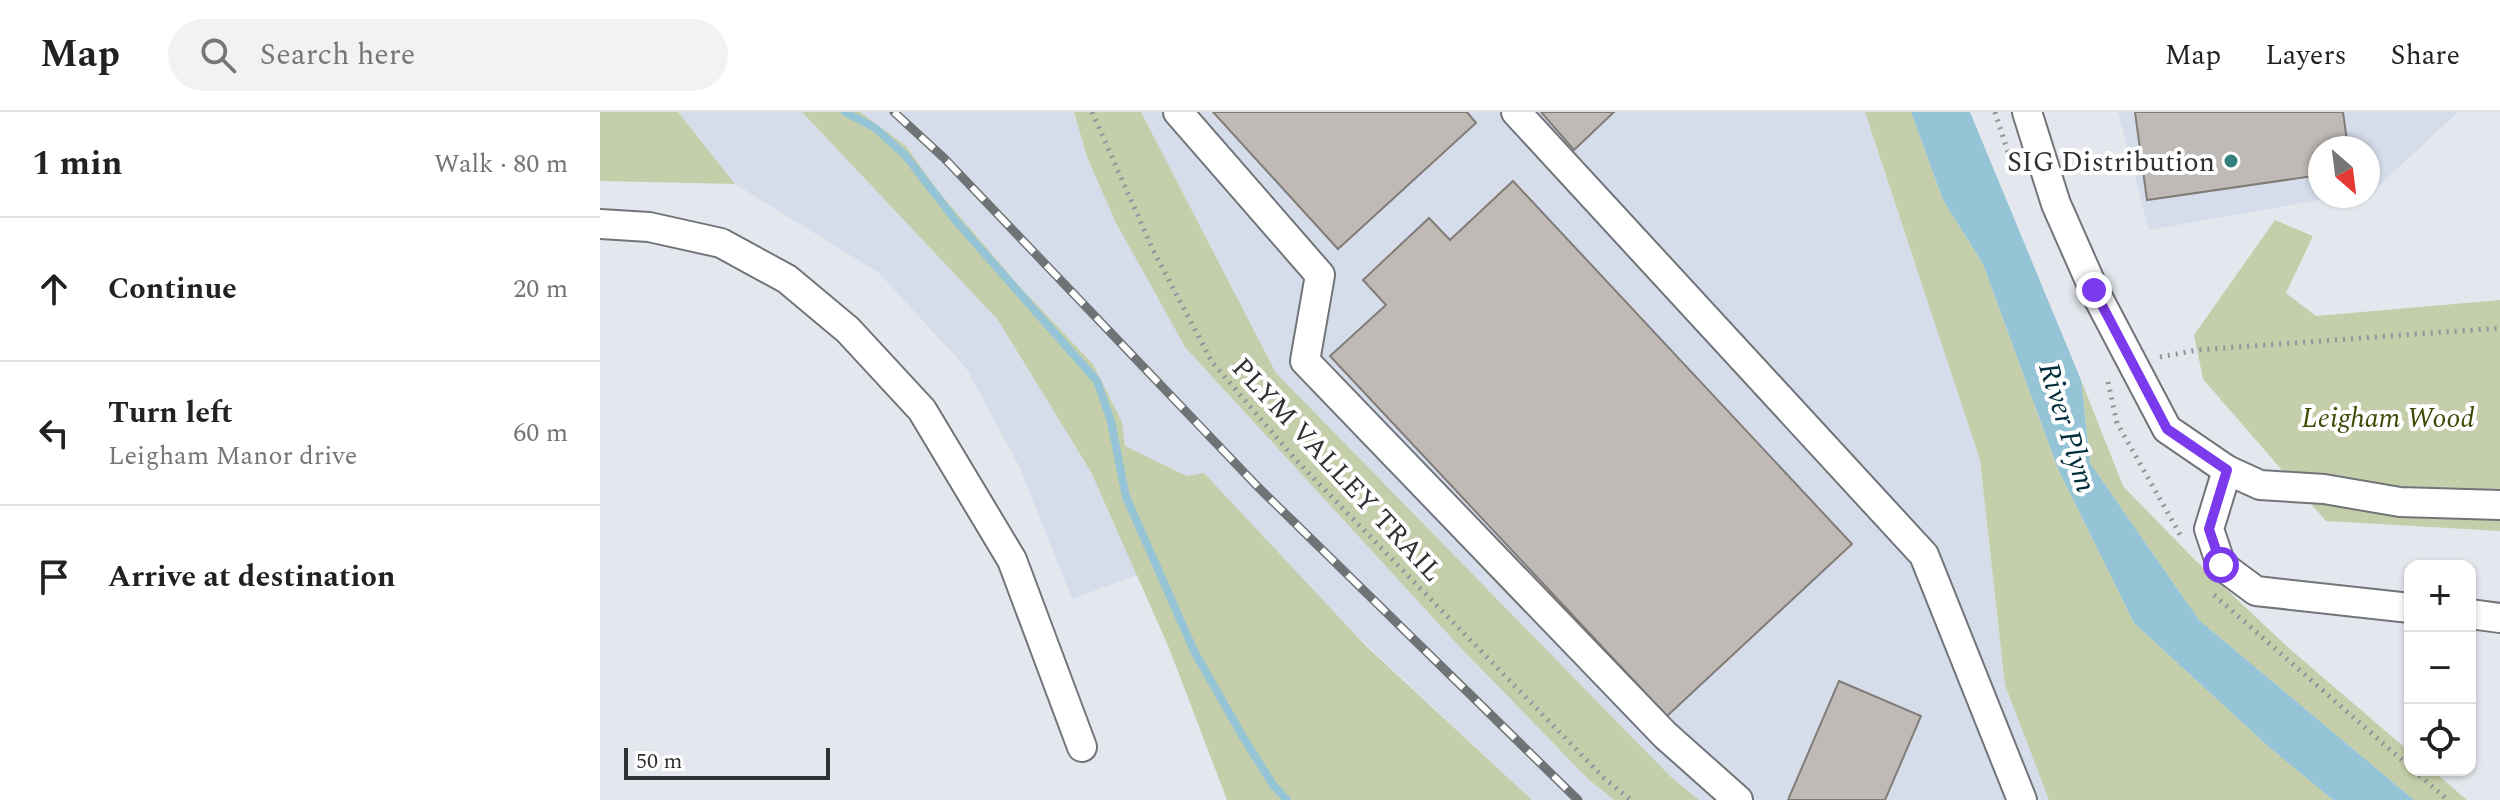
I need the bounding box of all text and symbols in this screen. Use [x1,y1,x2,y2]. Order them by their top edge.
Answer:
search box [168,19,728,91]
text: Map [40,26,120,84]
text: Search here [260,32,415,78]
icon: search [196,33,240,77]
text: Map [2165,34,2221,77]
text: Layers [2265,34,2347,77]
text: Share [2391,34,2460,77]
north arrow [2308,136,2380,208]
text: 1 min [32,138,122,190]
place label: SIG Distribution [2007,141,2215,184]
text: Walk · 80 m [434,144,568,184]
marker: SIG Distribution [2222,152,2240,170]
text: Continue [108,266,237,312]
icon: ahead [32,267,76,311]
text: 20 m [513,269,568,309]
route end [2076,272,2112,308]
street label: PLYM VALLEY TRAIL [1221,348,1453,592]
water label: River Plym [2025,357,2109,498]
text: Turn left [108,390,233,436]
park label: Leigham Wood [2301,397,2475,440]
icon: left [32,411,76,455]
text: 60 m [513,413,568,453]
text: Leigham Manor drive [108,436,357,476]
route start [2203,547,2239,583]
text: Arrive at destination [108,554,395,600]
icon: arrive [32,555,76,599]
map controls [2404,560,2476,776]
button: + [2404,560,2476,632]
button: − [2404,632,2476,704]
button: locate [2404,704,2476,776]
scale bar [624,744,830,780]
text: 50 m [636,745,682,778]

